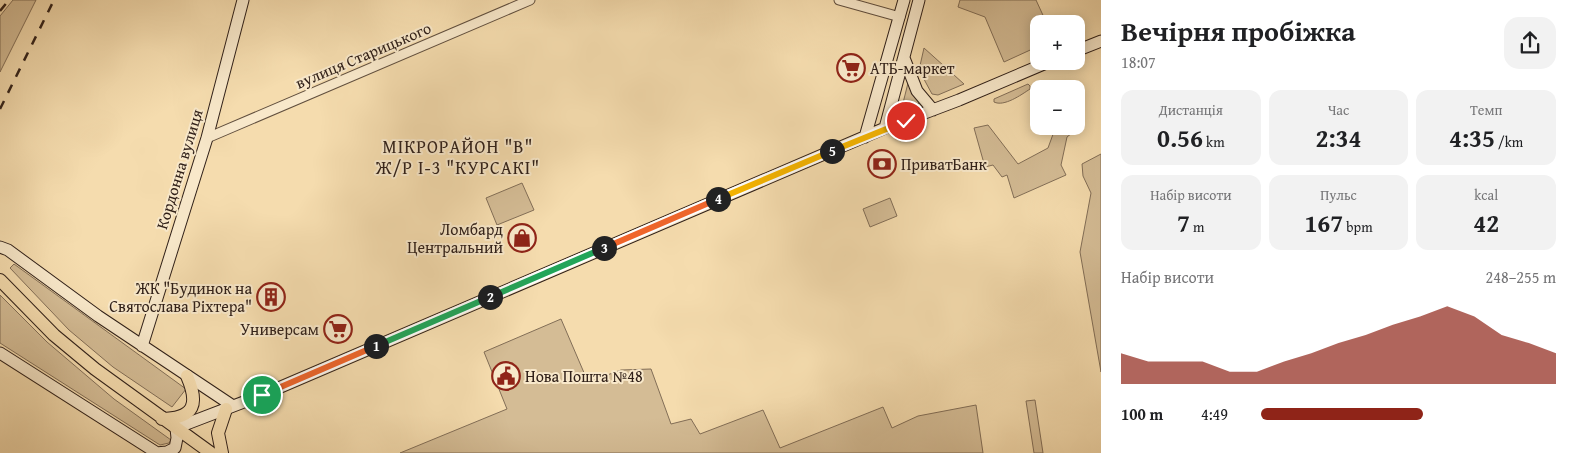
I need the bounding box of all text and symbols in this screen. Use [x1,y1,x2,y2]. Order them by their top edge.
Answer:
text: Вечірня пробіжка [1121,10,1356,51]
map controls [1030,15,1085,135]
button: + [1030,15,1085,70]
street label: вулиця Старицького [291,16,435,94]
button: share [1504,17,1556,69]
text: 18:07 [1121,50,1156,74]
supermarket icon: АТБ-маркет [836,53,866,83]
place label: АТБ-маркет [870,56,955,80]
button: − [1030,80,1085,135]
pin [885,100,927,142]
text: Дистанція [1159,100,1223,120]
text: Час [1328,100,1349,120]
text: Темп [1470,100,1502,120]
street label: Кордонна вулиця [149,106,209,232]
icon: check [892,107,920,135]
text: 0.56 [1157,120,1203,156]
text: 2:34 [1316,120,1361,156]
text: 4:35 [1449,120,1495,156]
text: km [1203,132,1225,152]
text: /km [1495,132,1523,152]
district label: МІКРОРАЙОН "В" Ж/Р I-3 "КУРСАКІ" [375,133,540,181]
pin: 5 [820,138,844,164]
text: 5 [829,141,836,161]
bank icon: ПриватБанк [867,149,897,179]
place label: ПриватБанк [901,152,988,176]
text: Набір висоти [1150,185,1231,205]
text: Пульс [1320,185,1357,205]
text: kcal [1474,185,1498,205]
pin: 4 [706,186,730,212]
text: 4 [715,189,722,209]
text: 7 [1177,205,1190,241]
text: 167 [1304,205,1343,241]
text: 42 [1473,205,1499,241]
place label: Ломбард Центральний [407,217,503,259]
text: m [1190,217,1205,237]
text: bpm [1343,217,1373,237]
shop icon: Ломбард Центральний [507,223,537,253]
pin: 3 [592,236,616,260]
text: 3 [601,238,608,258]
text: Набір висоти [1121,265,1214,289]
text: 248–255 m [1486,265,1556,289]
place label: ЖК "Будинок на Святослава Ріхтера" [109,276,252,318]
building icon: ЖК "Будинок на Святослава Ріхтера" [256,282,286,312]
pin: 2 [478,284,502,310]
text: 2 [487,287,494,307]
supermarket icon: Универсам [323,314,353,344]
place label: Универсам [240,317,319,341]
pin: 1 [364,334,388,358]
text: 1 [373,336,380,356]
public building icon: Нова Пошта №48 [491,361,521,391]
place label: Нова Пошта №48 [525,364,643,388]
pin [241,374,283,416]
icon: arrive [248,381,276,409]
text: 100 m [1121,402,1163,426]
text: 4:49 [1201,402,1228,426]

